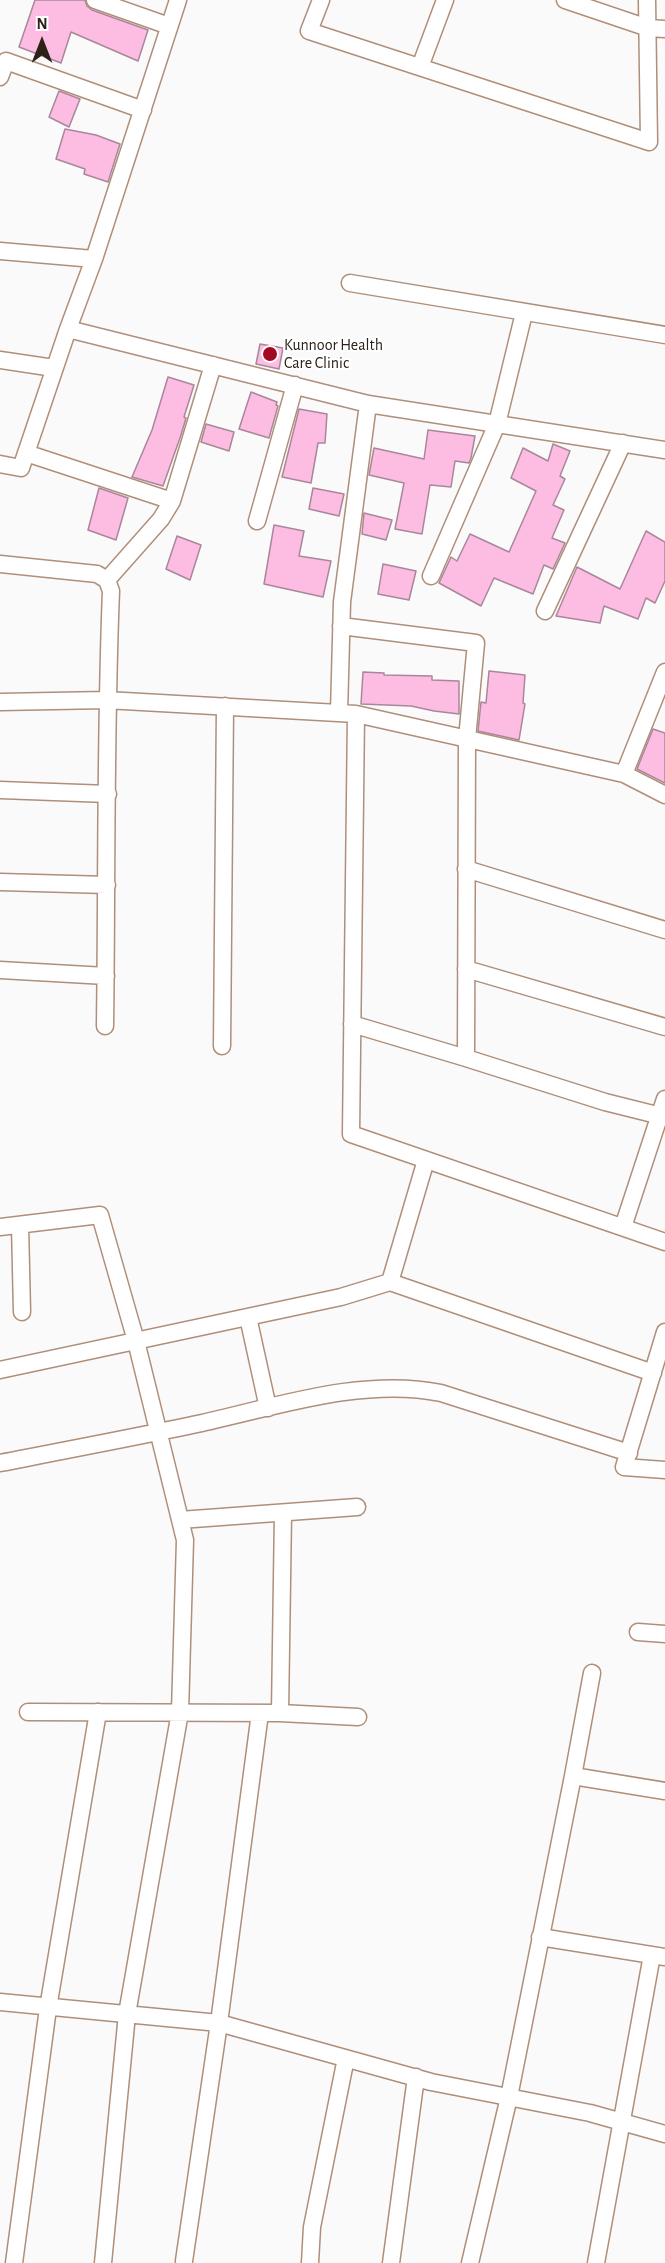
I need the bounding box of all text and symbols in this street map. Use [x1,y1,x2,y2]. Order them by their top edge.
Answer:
north arrow [12,12,72,72]
text: N [36,16,48,32]
place label: Kunnoor Health Care Clinic [284,335,383,373]
marker: Kunnoor Health Care Clinic [261,345,279,363]

